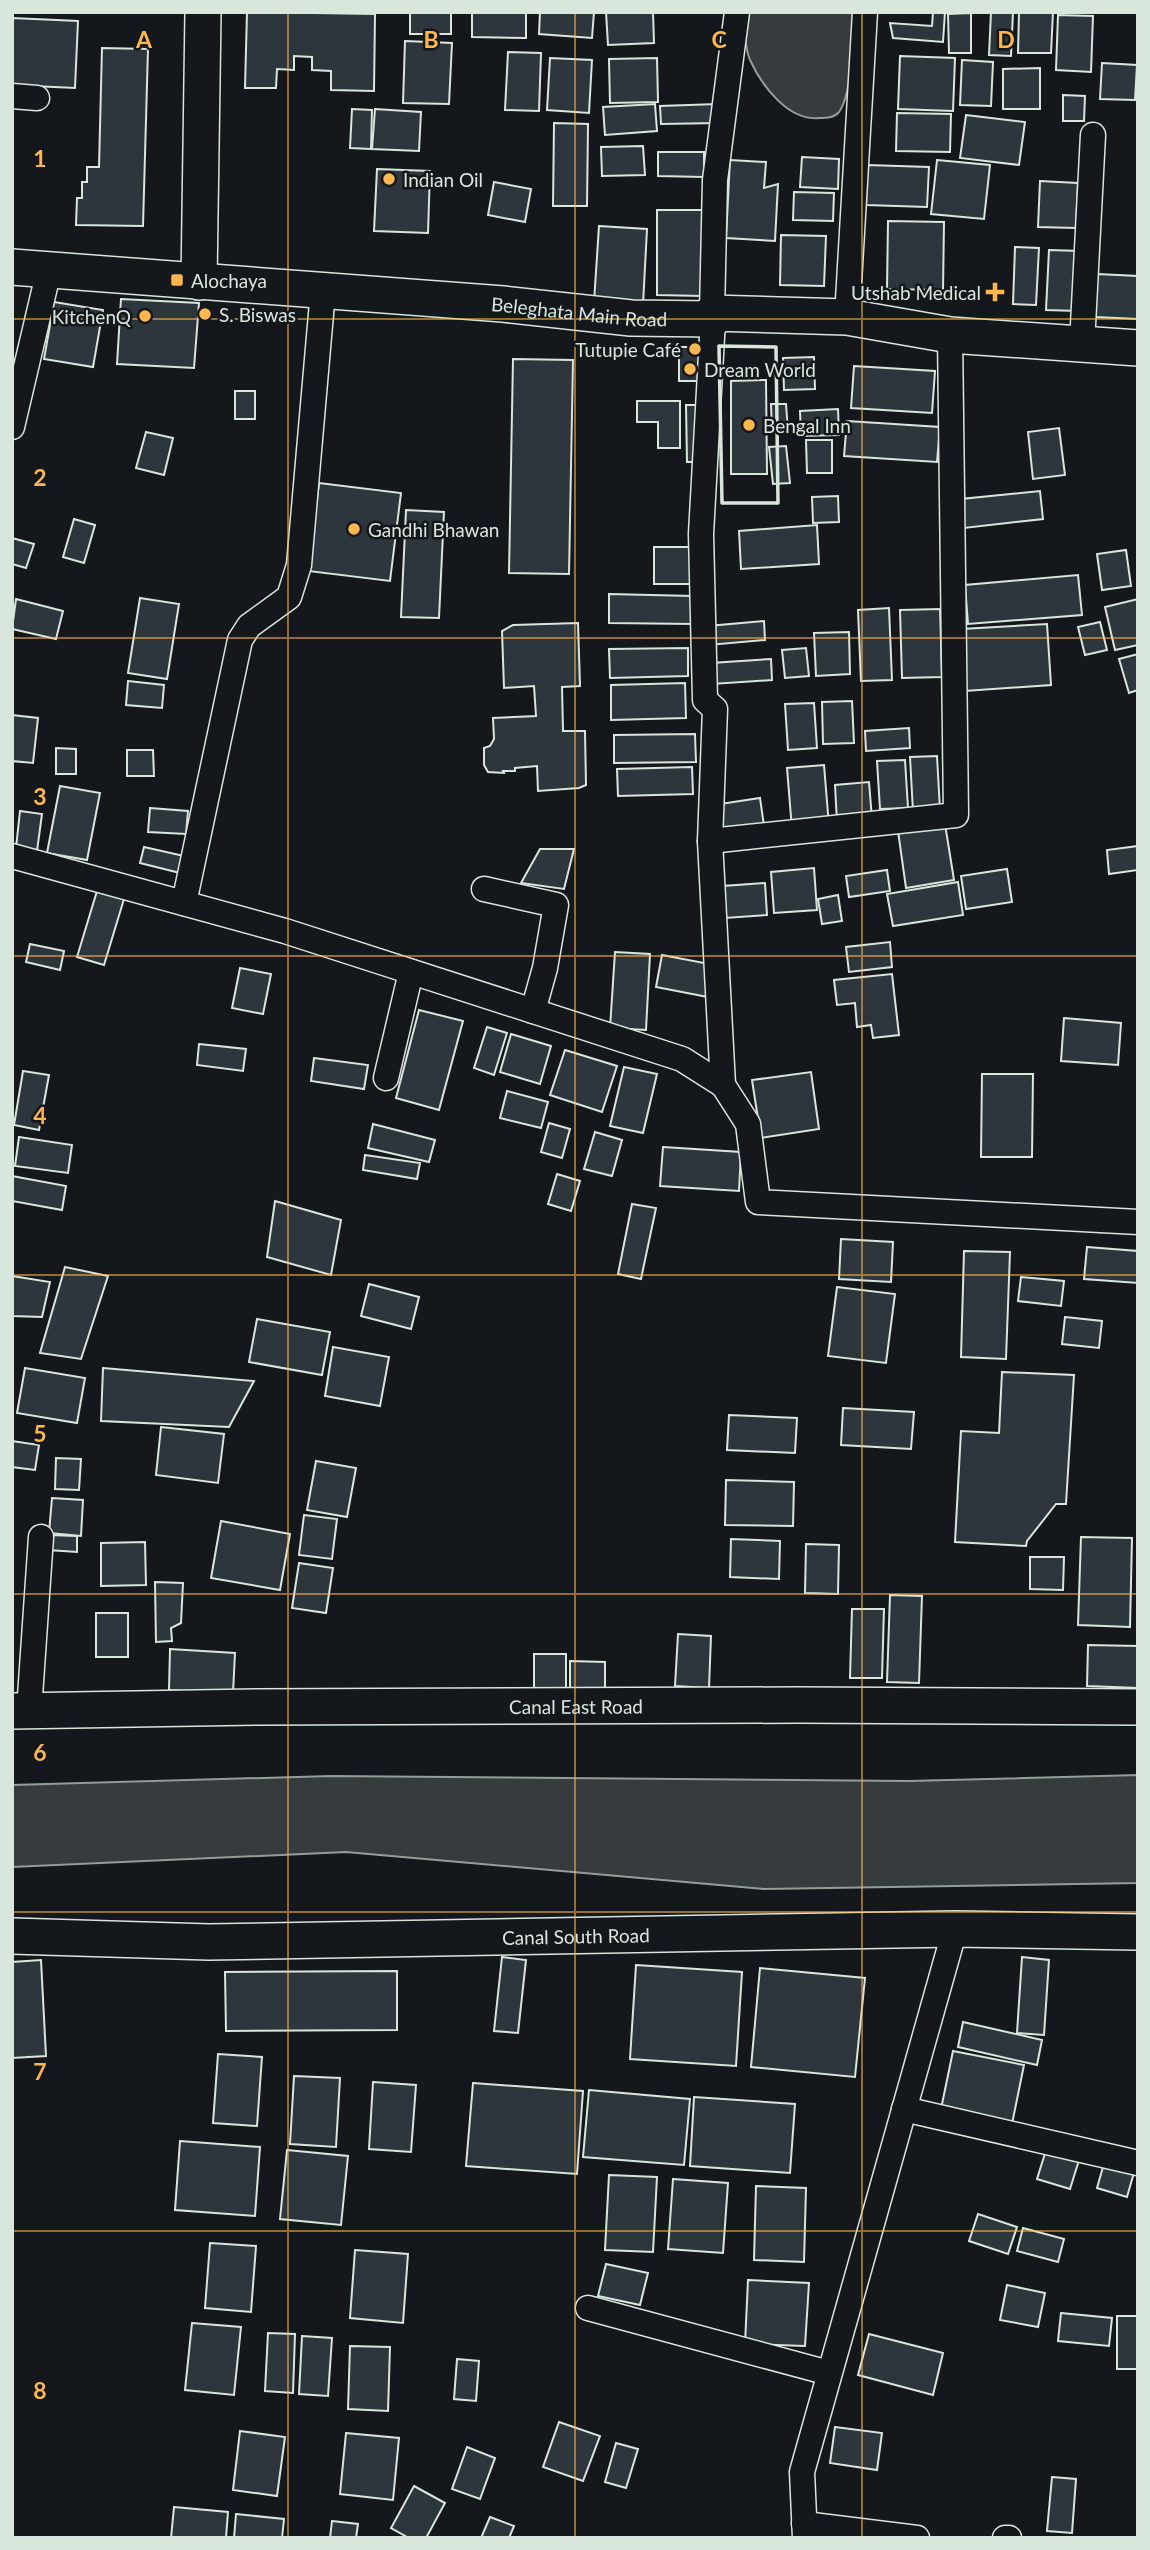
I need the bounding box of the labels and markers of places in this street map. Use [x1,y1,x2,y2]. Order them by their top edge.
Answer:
place label: Indian Oil [403,168,483,191]
marker: Indian Oil [381,171,397,187]
place label: Alochaya [191,269,267,292]
marker: Alochaya [169,272,185,288]
place label: Utshab Medical [851,281,981,304]
marker: Utshab Medical [987,284,1003,300]
place label: S. Biswas [219,303,296,326]
place label: KitchenQ [52,305,131,328]
marker: S. Biswas [197,306,213,322]
marker: KitchenQ [137,308,153,324]
place label: Tutupie Café [575,338,681,361]
marker: Tutupie Café [687,341,703,357]
place label: Dream World [704,358,816,381]
marker: Dream World [682,361,698,377]
place label: Bengal Inn [763,414,851,437]
marker: Bengal Inn [741,417,757,433]
place label: Gandhi Bhawan [368,518,499,541]
marker: Gandhi Bhawan [346,521,362,537]

